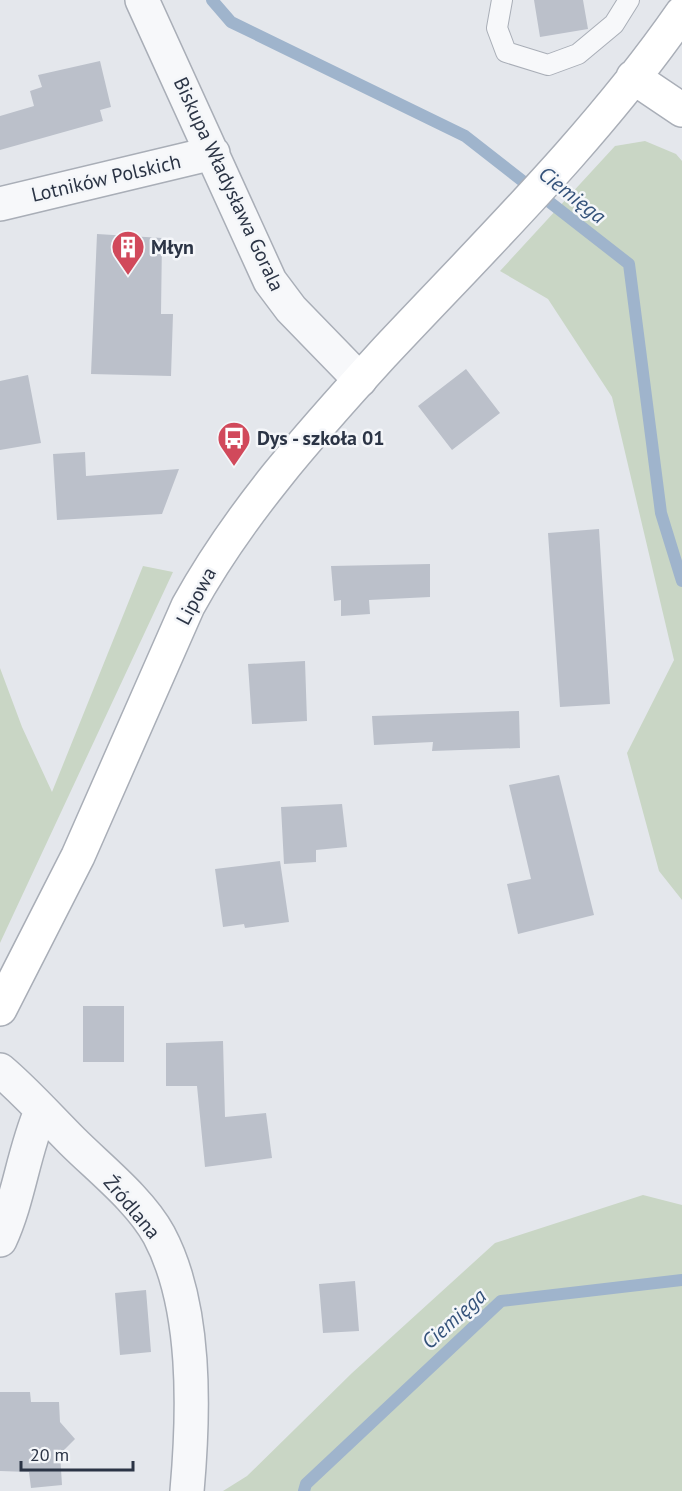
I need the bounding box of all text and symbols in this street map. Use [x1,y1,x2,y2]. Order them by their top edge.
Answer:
street label: Biskupa Władysława Gorala [168,73,290,295]
street label: Lotników Polskich [29,148,183,208]
water label: Ciemięga [533,160,612,230]
building icon: Młyn [110,229,146,276]
place label: Młyn [151,234,194,260]
bus stop icon: Dys - szkoła 01 [216,420,252,467]
place label: Dys - szkoła 01 [257,425,385,451]
street label: Lipowa [170,563,222,629]
street label: Źródlana [98,1170,166,1244]
water label: Ciemięga [416,1282,492,1355]
scale bar [21,1434,134,1472]
text: 20 m [30,1443,69,1466]

